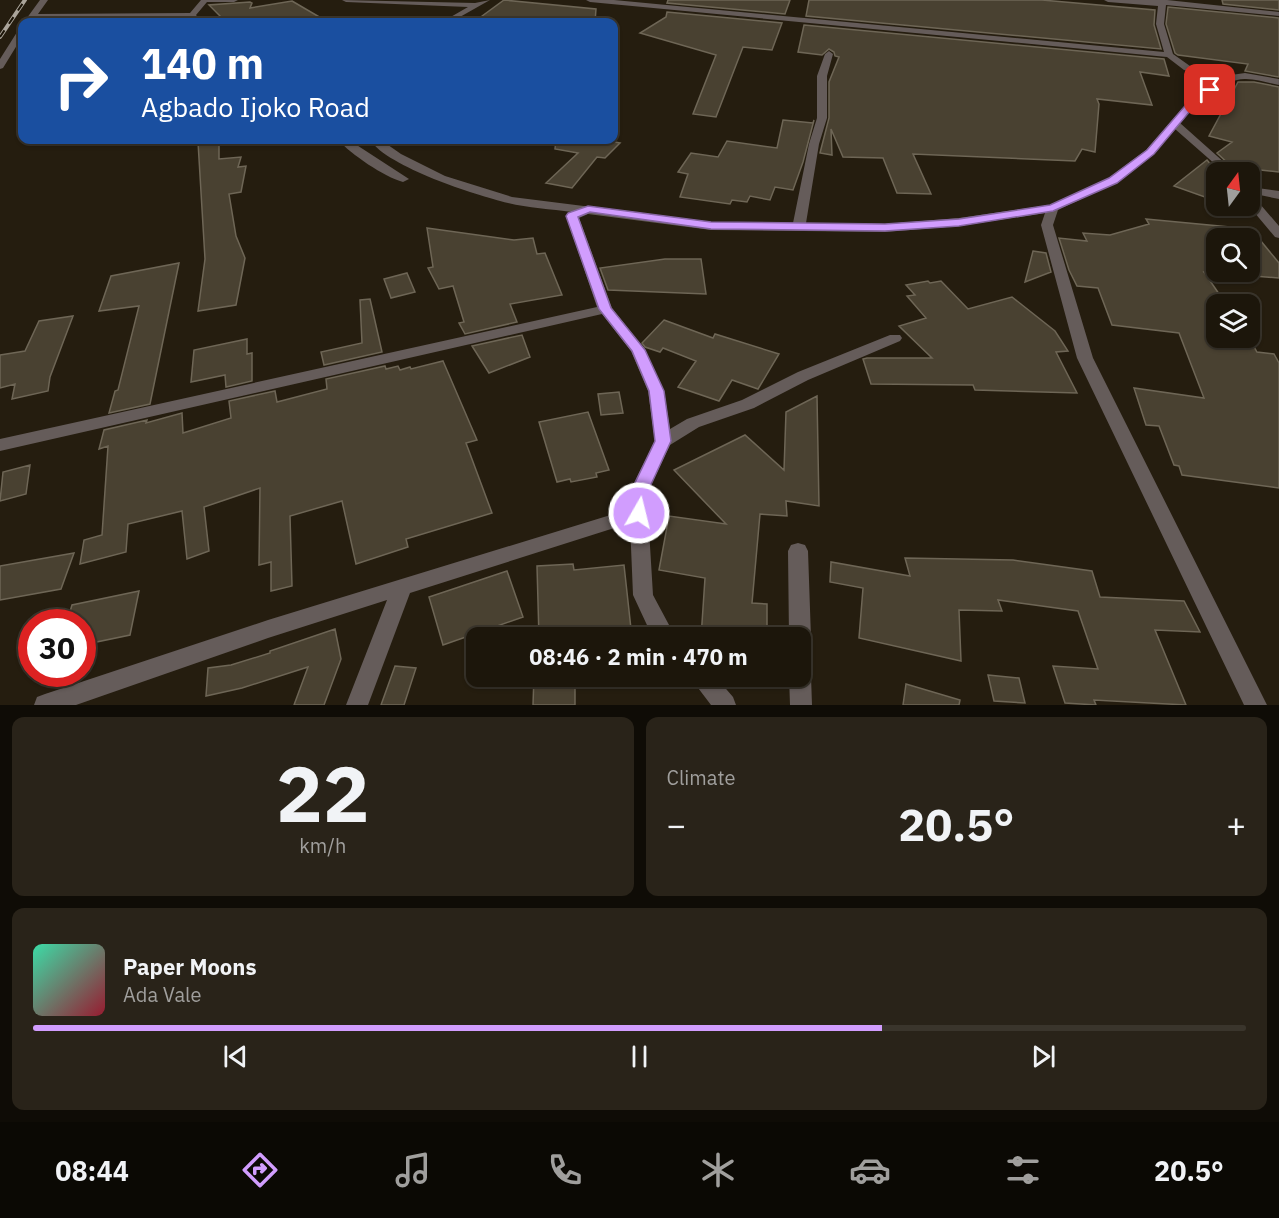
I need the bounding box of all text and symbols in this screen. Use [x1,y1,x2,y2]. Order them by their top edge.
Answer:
text: 140 m [141,36,264,91]
icon: right [42,42,120,120]
pin [1184,64,1235,115]
icon: arrive [1193,73,1226,106]
text: Agbado Ijoko Road [141,89,370,124]
north arrow [1206,162,1260,216]
map controls [1206,162,1260,348]
button: search [1206,228,1260,282]
button: layers [1206,294,1260,348]
position arrow [607,481,671,545]
speed limit sign: 30 [18,609,96,687]
text: 08:46 · 2 min · 470 m [529,642,748,671]
text: 22 [276,742,370,843]
text: Climate [667,764,735,791]
text: 20.5° [898,795,1014,853]
text: − [667,803,686,846]
text: + [1226,803,1246,846]
text: km/h [299,832,346,859]
text: Paper Moons [123,952,256,981]
text: Ada Vale [123,981,202,1008]
icon: previous [219,1040,252,1073]
icon: pause [623,1040,656,1073]
icon: next [1027,1040,1060,1073]
icon: directions [239,1149,281,1191]
icon: music [392,1149,434,1191]
icon: phone [544,1149,586,1191]
icon: climate [697,1149,739,1191]
icon: car [849,1149,891,1191]
icon: filters [1002,1149,1044,1191]
text: 08:44 [55,1153,129,1188]
text: 20.5° [1154,1153,1224,1188]

